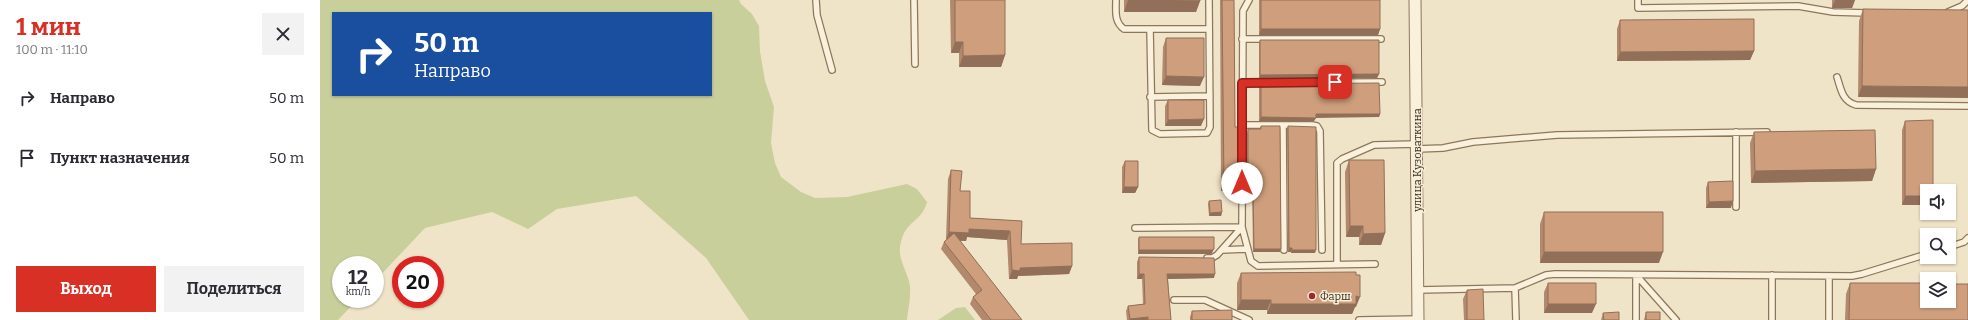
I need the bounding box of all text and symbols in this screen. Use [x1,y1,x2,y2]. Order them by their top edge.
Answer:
text: 1 мин [16,13,81,41]
button: close [262,13,304,55]
text: 50 m [414,26,479,59]
icon: right [348,28,400,80]
text: 100 m · 11:10 [16,42,88,57]
text: Направо [414,60,491,82]
pin [1318,65,1352,99]
icon: arrive [1324,71,1346,93]
icon: right [16,87,38,109]
text: Направо [50,89,115,107]
text: 50 m [269,89,304,107]
street label: улица Кузоваткина [1411,108,1424,213]
icon: arrive [16,147,38,169]
text: Пункт назначения [50,149,190,167]
text: 50 m [269,149,304,167]
position arrow [1221,162,1263,204]
map controls [1920,184,1956,308]
button: sound [1920,184,1956,220]
button: search [1920,228,1956,264]
speed limit sign: 20 [392,256,444,308]
text: 12 [348,265,368,289]
button: Выход [16,266,156,312]
button: Поделиться [164,266,304,312]
button: layers [1920,272,1956,308]
text: km/h [346,286,370,298]
place label: Фарш [1320,290,1351,303]
marker: Фарш [1307,291,1317,301]

